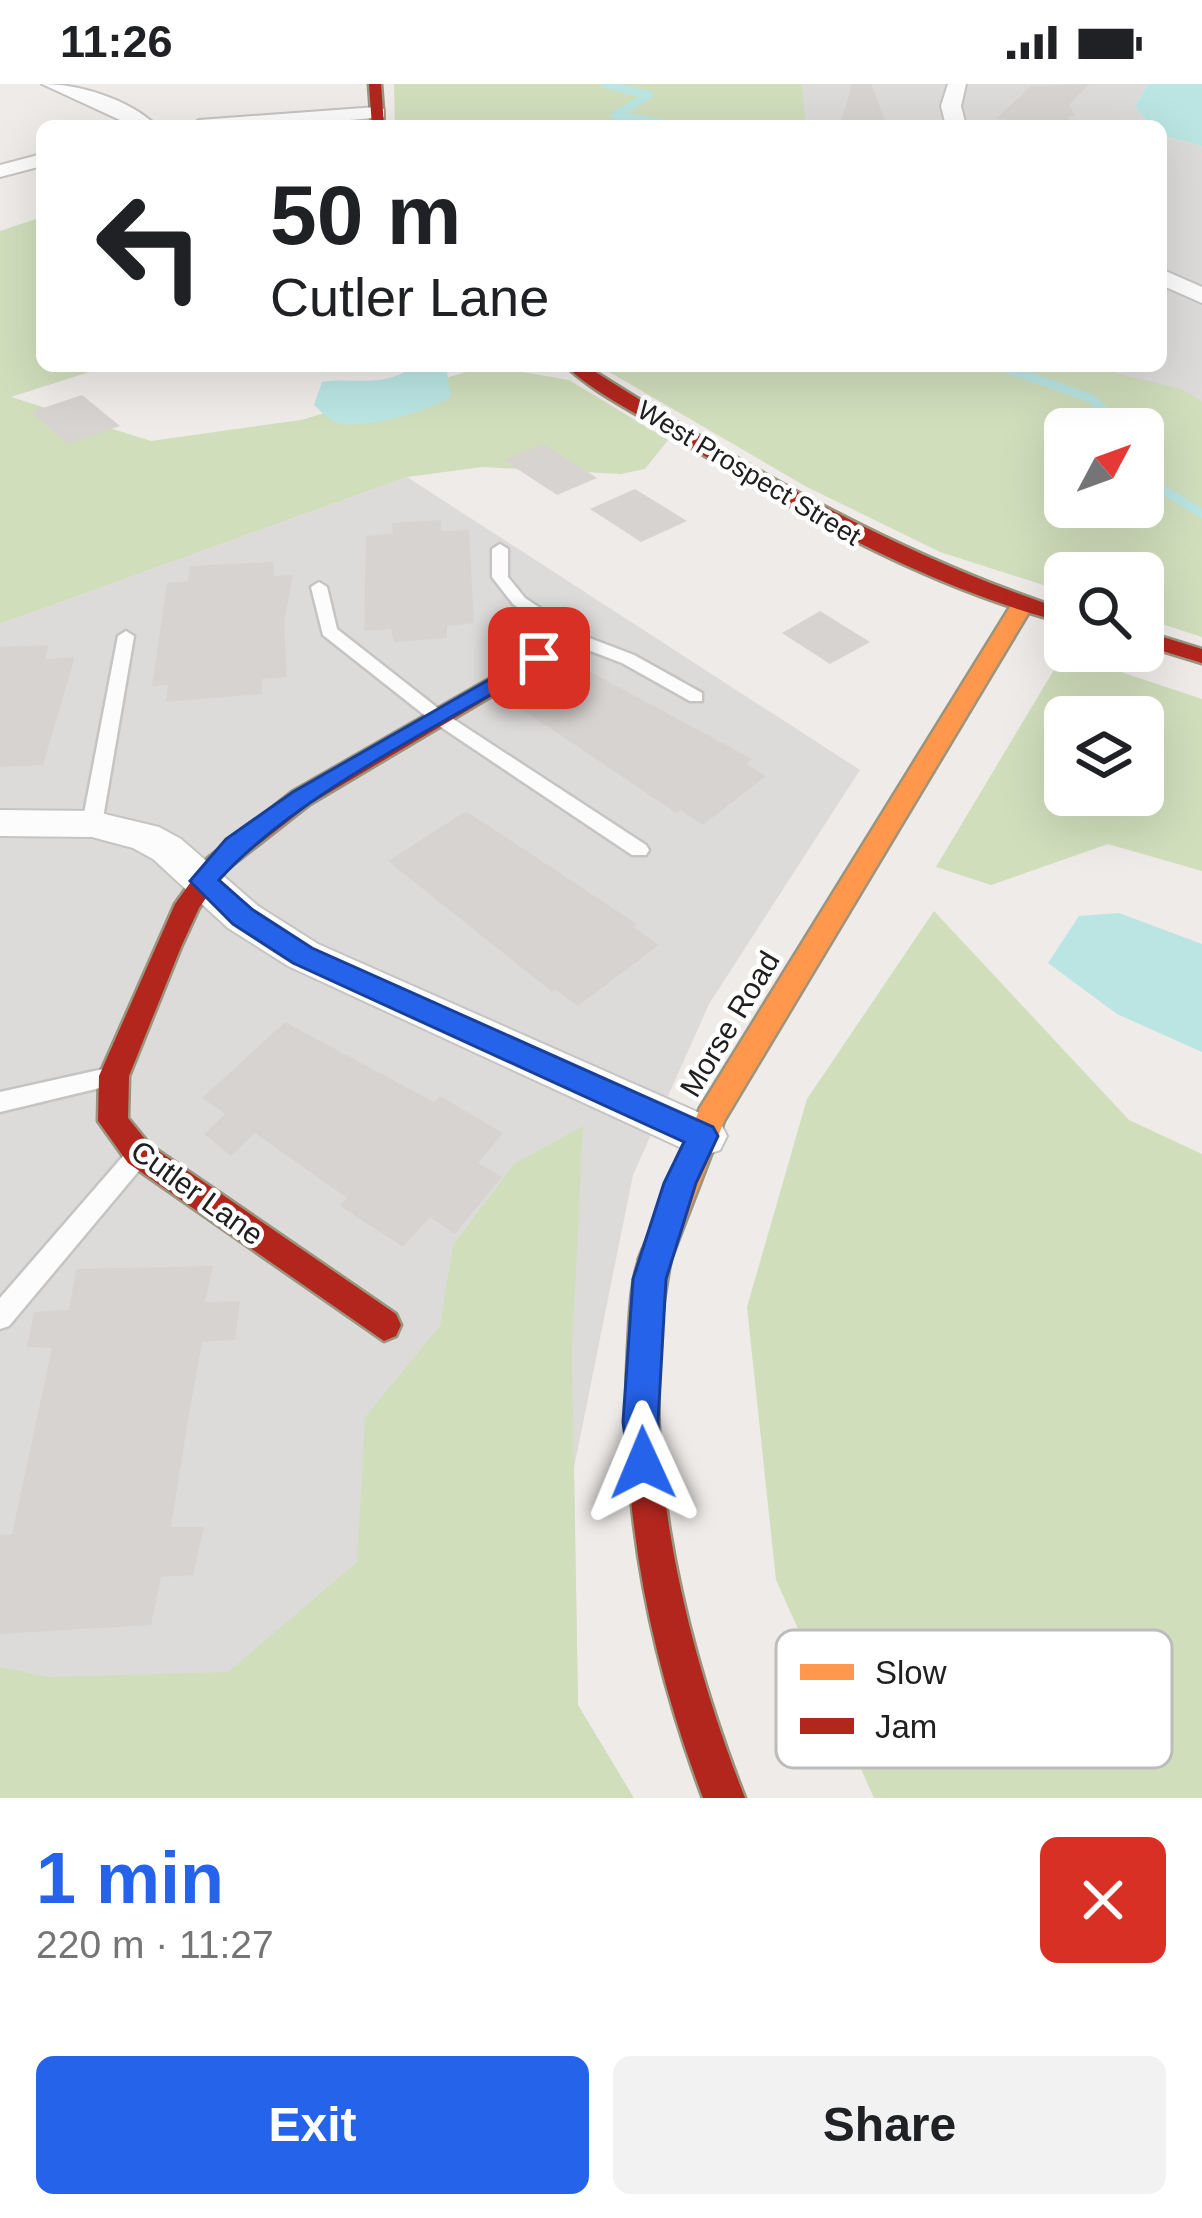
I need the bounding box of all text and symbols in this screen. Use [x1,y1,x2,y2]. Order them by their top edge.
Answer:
text: 11:26 [60,16,173,67]
icon: left [72,168,228,324]
text: 50 m [270,168,461,262]
text: Cutler Lane [270,267,549,327]
street label: West Prospect Street [632,395,866,552]
north arrow [1044,408,1164,528]
map controls [1044,408,1164,816]
button: search [1044,552,1164,672]
pin [488,607,590,709]
icon: arrive [506,625,572,691]
button: layers [1044,696,1164,816]
street label: Morse Road [673,945,786,1102]
street label: Cutler Lane [125,1134,270,1252]
position arrow [580,1400,706,1526]
legend [776,1630,1172,1768]
text: Slow [875,1654,947,1691]
text: Jam [875,1708,937,1745]
button: close [1040,1837,1166,1963]
text: 1 min [36,1838,224,1918]
text: 220 m · 11:27 [36,1923,274,1966]
button: Exit [36,2056,589,2194]
button: Share [613,2056,1166,2194]

